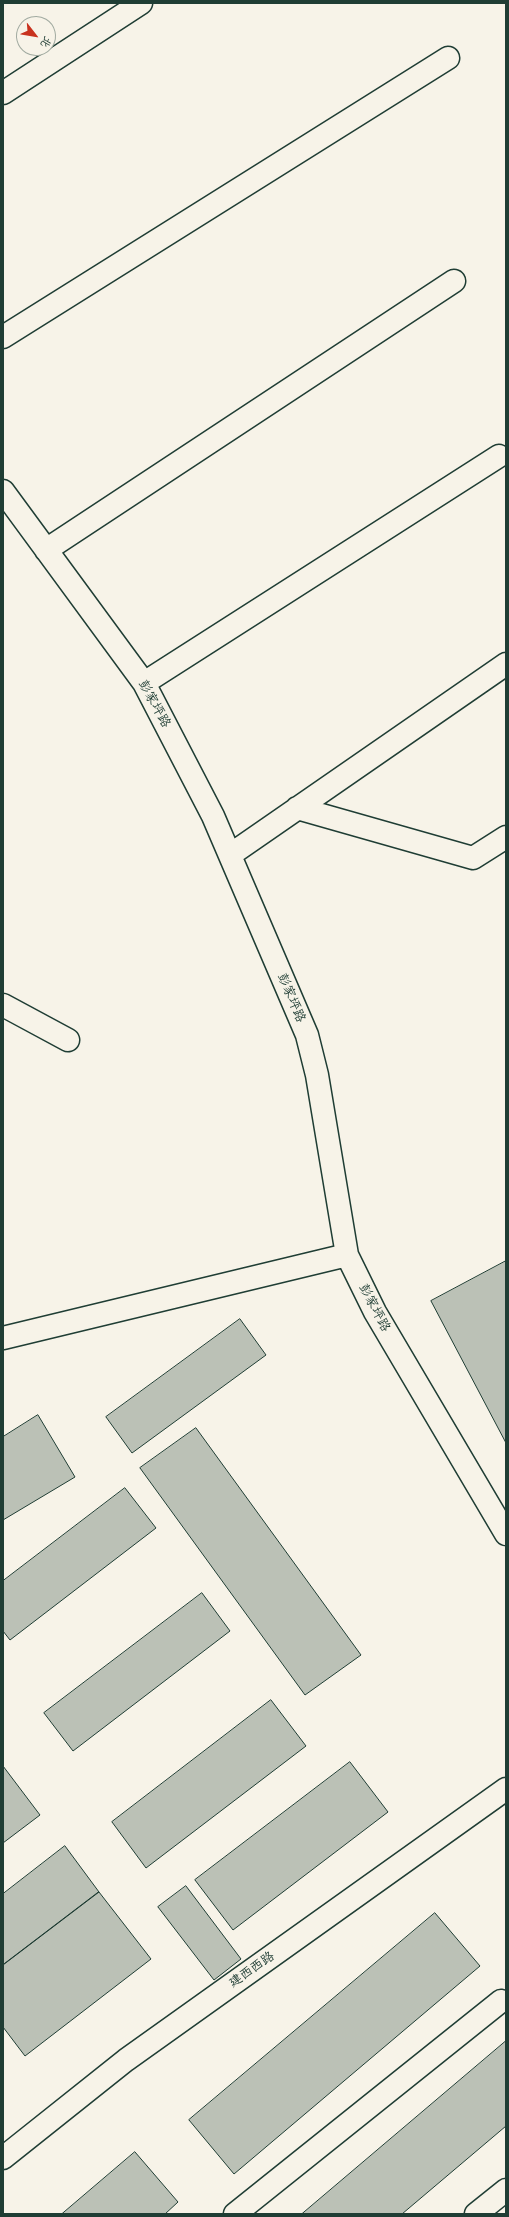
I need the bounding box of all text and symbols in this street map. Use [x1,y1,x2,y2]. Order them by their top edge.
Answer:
north arrow [16,16,56,56]
text: 北 [35,32,57,52]
street label: 彭家坪路 [135,677,173,731]
street label: 彭家坪路 [274,971,308,1025]
street label: 彭家坪路 [355,1281,393,1335]
street label: 建西西路 [226,1949,278,1991]

